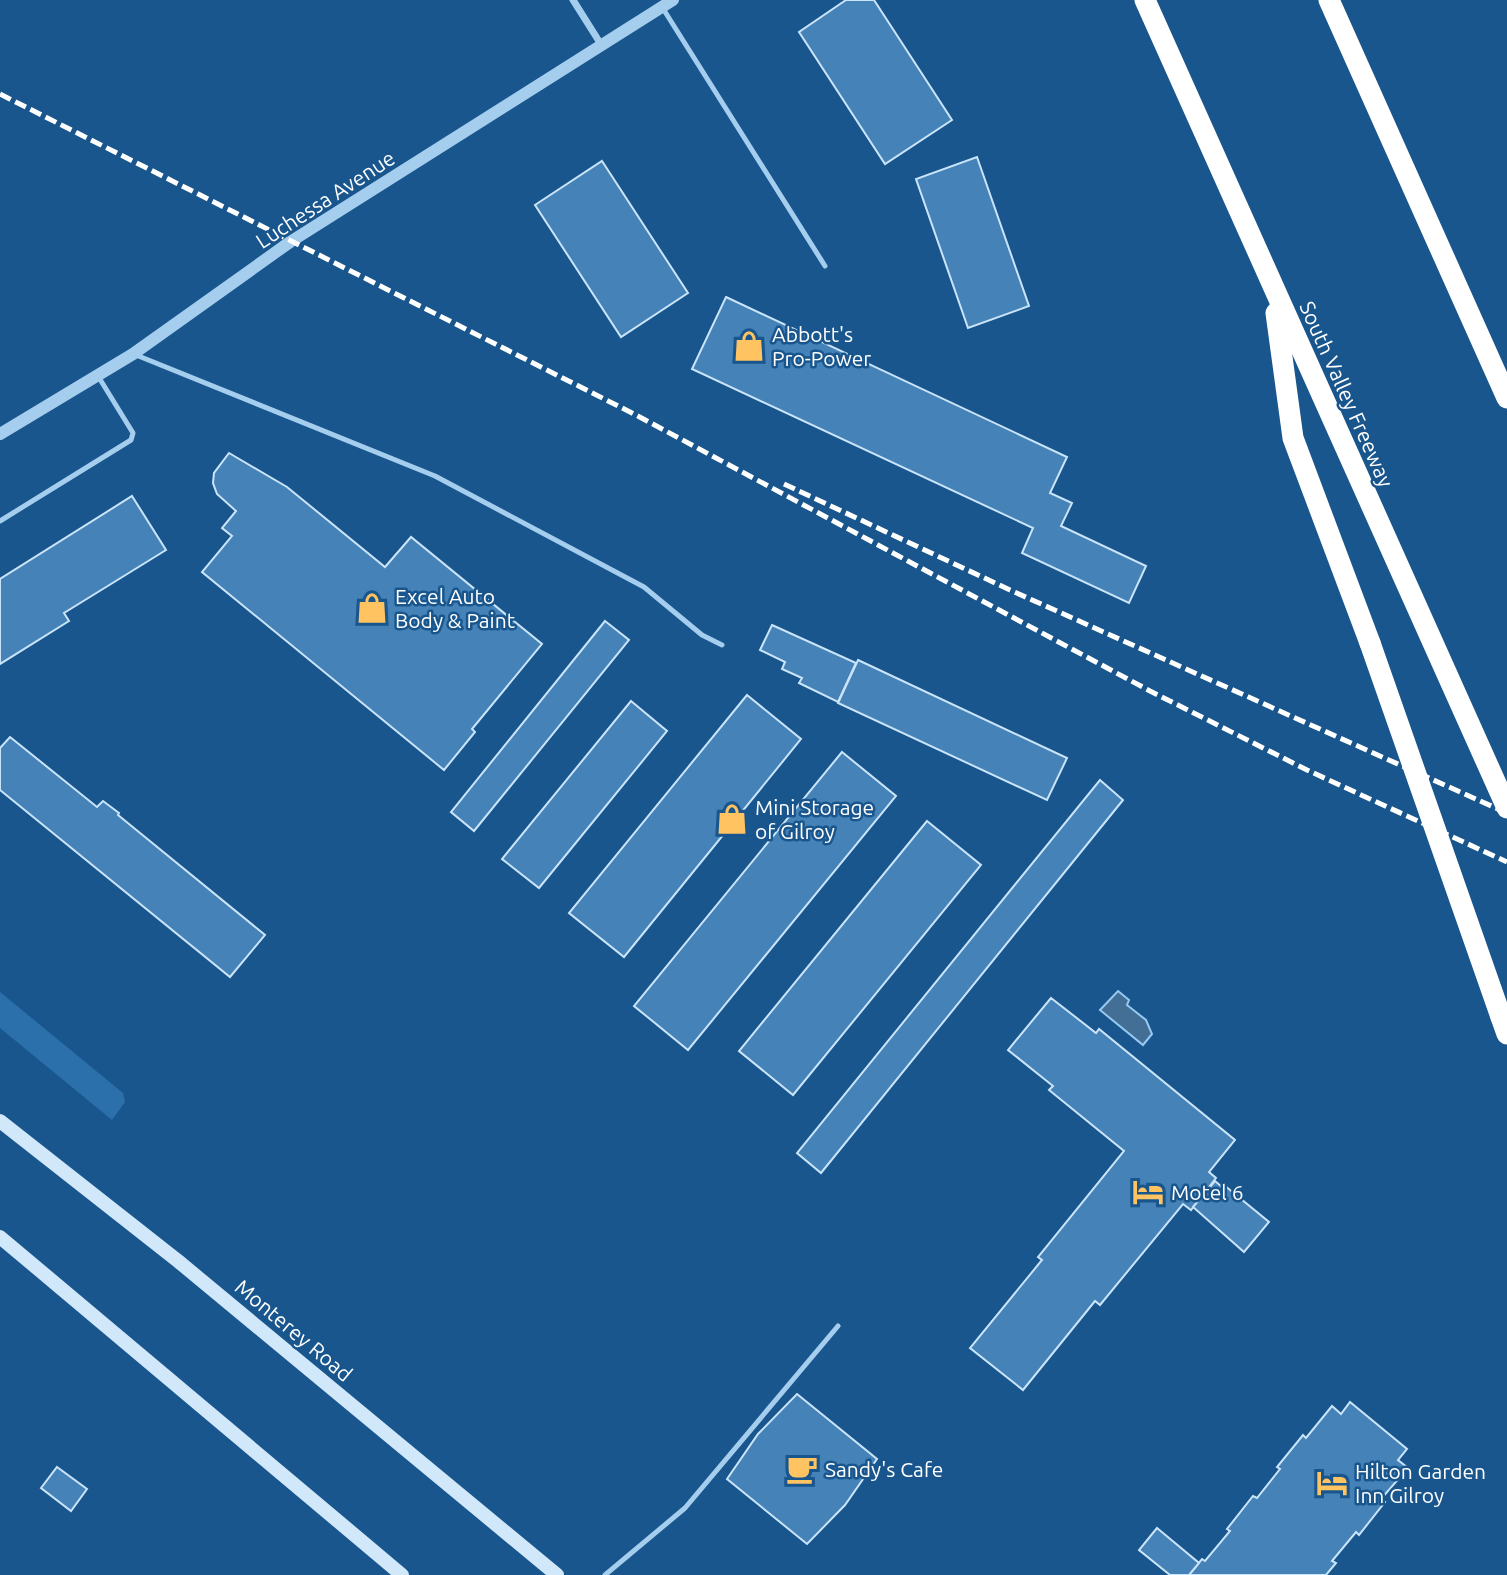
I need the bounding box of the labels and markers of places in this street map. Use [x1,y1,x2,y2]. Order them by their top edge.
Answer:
place label: Abbott's Pro-Power [772,322,871,370]
shop icon: Abbott's Pro-Power [732,329,766,363]
place label: Excel Auto Body & Paint [395,584,515,632]
shop icon: Excel Auto Body & Paint [355,591,389,625]
place label: Mini Storage of Gilroy [755,795,874,843]
shop icon: Mini Storage of Gilroy [715,802,749,836]
hotel icon: Motel 6 [1131,1175,1165,1209]
place label: Motel 6 [1171,1180,1244,1204]
cafe icon: Sandy's Cafe [785,1452,819,1486]
place label: Sandy's Cafe [825,1457,943,1481]
place label: Hilton Garden Inn Gilroy [1355,1459,1486,1507]
hotel icon: Hilton Garden Inn Gilroy [1315,1466,1349,1500]

